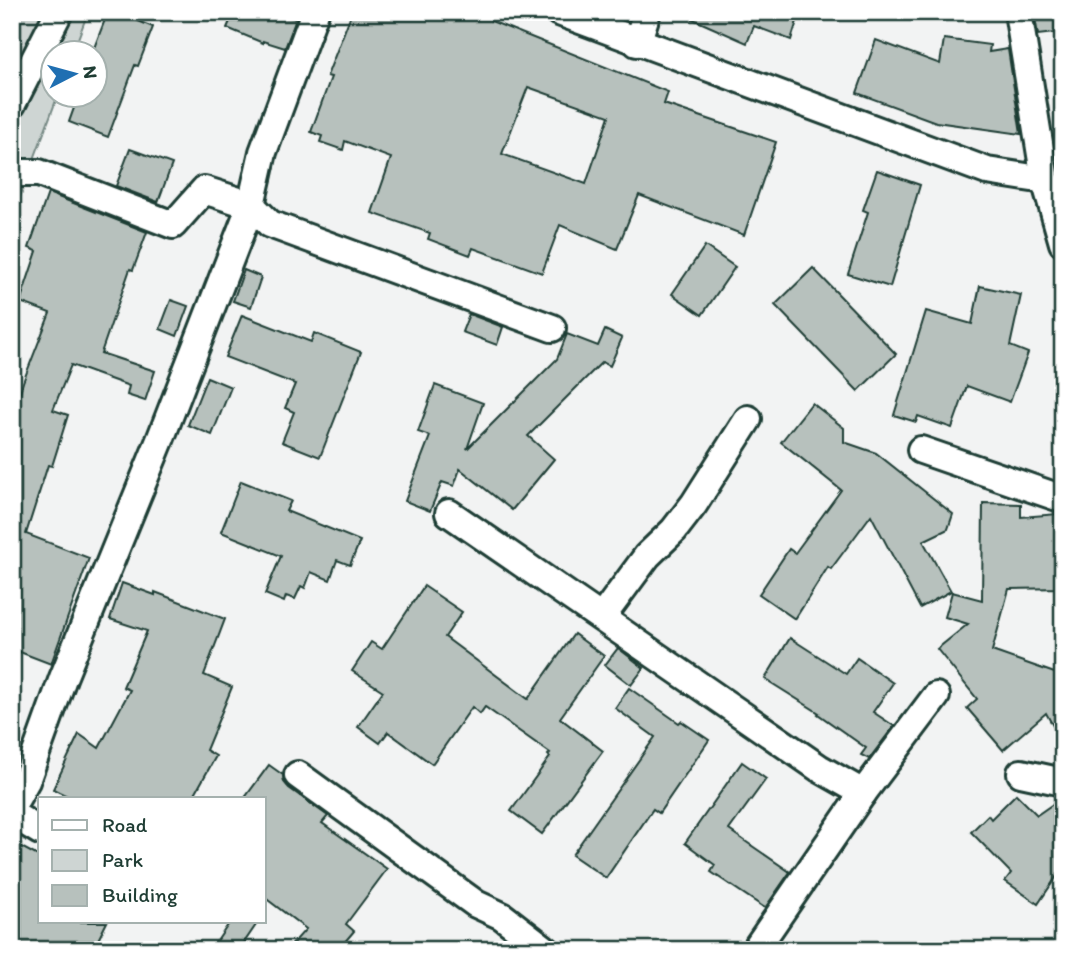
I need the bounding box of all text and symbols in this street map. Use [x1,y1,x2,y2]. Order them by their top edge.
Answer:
north arrow [38,38,108,108]
text: N [78,65,103,80]
legend [38,797,266,923]
text: Road [102,812,148,837]
text: Park [102,847,144,872]
text: Building [102,882,178,907]

